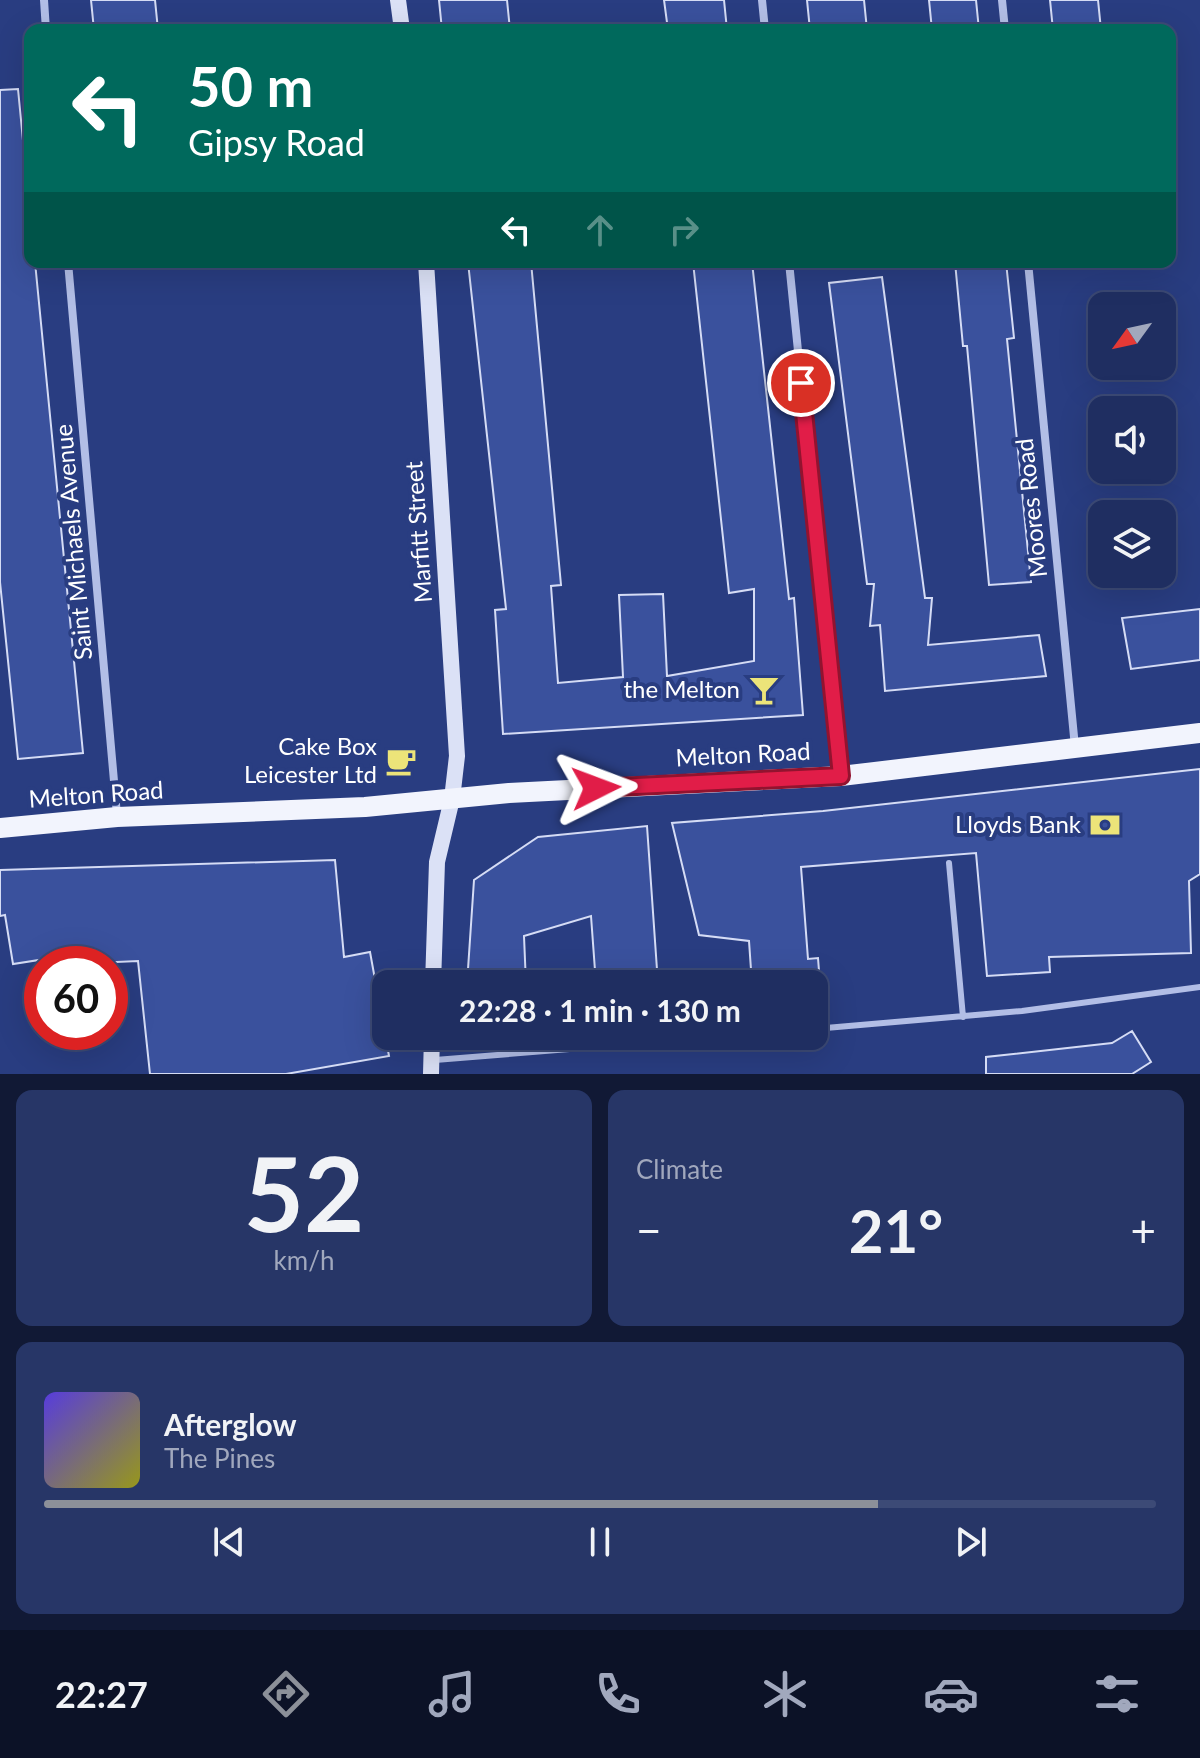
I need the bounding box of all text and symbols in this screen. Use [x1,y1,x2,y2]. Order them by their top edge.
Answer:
text: 50 m [188,52,313,119]
icon: left [56,56,160,160]
text: Gipsy Road [188,120,365,164]
icon: left [494,208,538,252]
icon: ahead [578,208,622,252]
icon: right [662,208,706,252]
north arrow [1088,292,1176,380]
map controls [1088,292,1176,588]
pin [767,349,835,417]
icon: arrive [779,361,823,405]
button: sound [1088,396,1176,484]
street label: Saint Michaels Avenue [48,423,97,661]
street label: Moores Road [1009,437,1052,579]
street label: Marfitt Street [398,460,437,604]
button: layers [1088,500,1176,588]
bar icon: the Melton [747,673,781,707]
place label: the Melton [623,674,740,703]
place label: Cake Box Leicester Ltd [244,731,377,788]
street label: Melton Road [675,735,811,772]
cafe icon: Cake Box Leicester Ltd [384,744,418,778]
position arrow [554,746,638,830]
street label: Melton Road [27,774,164,813]
bank icon: Lloyds Bank [1088,808,1122,842]
place label: Lloyds Bank [955,809,1082,838]
speed limit sign: 60 [24,946,128,1050]
text: 22:28 · 1 min · 130 m [459,992,741,1028]
text: 52 [244,1129,364,1254]
text: Climate [636,1153,723,1185]
text: 21° [849,1194,943,1266]
text: − [636,1204,662,1256]
text: + [1130,1204,1156,1256]
text: km/h [274,1244,334,1276]
text: Afterglow [164,1406,297,1442]
text: The Pines [164,1442,275,1474]
icon: previous [207,1520,251,1564]
icon: pause [578,1520,622,1564]
icon: next [949,1520,993,1564]
icon: directions [258,1666,314,1722]
icon: music [424,1666,480,1722]
icon: phone [590,1666,646,1722]
icon: climate [757,1666,813,1722]
icon: car [923,1666,979,1722]
icon: filters [1089,1666,1145,1722]
text: 22:27 [55,1672,148,1716]

